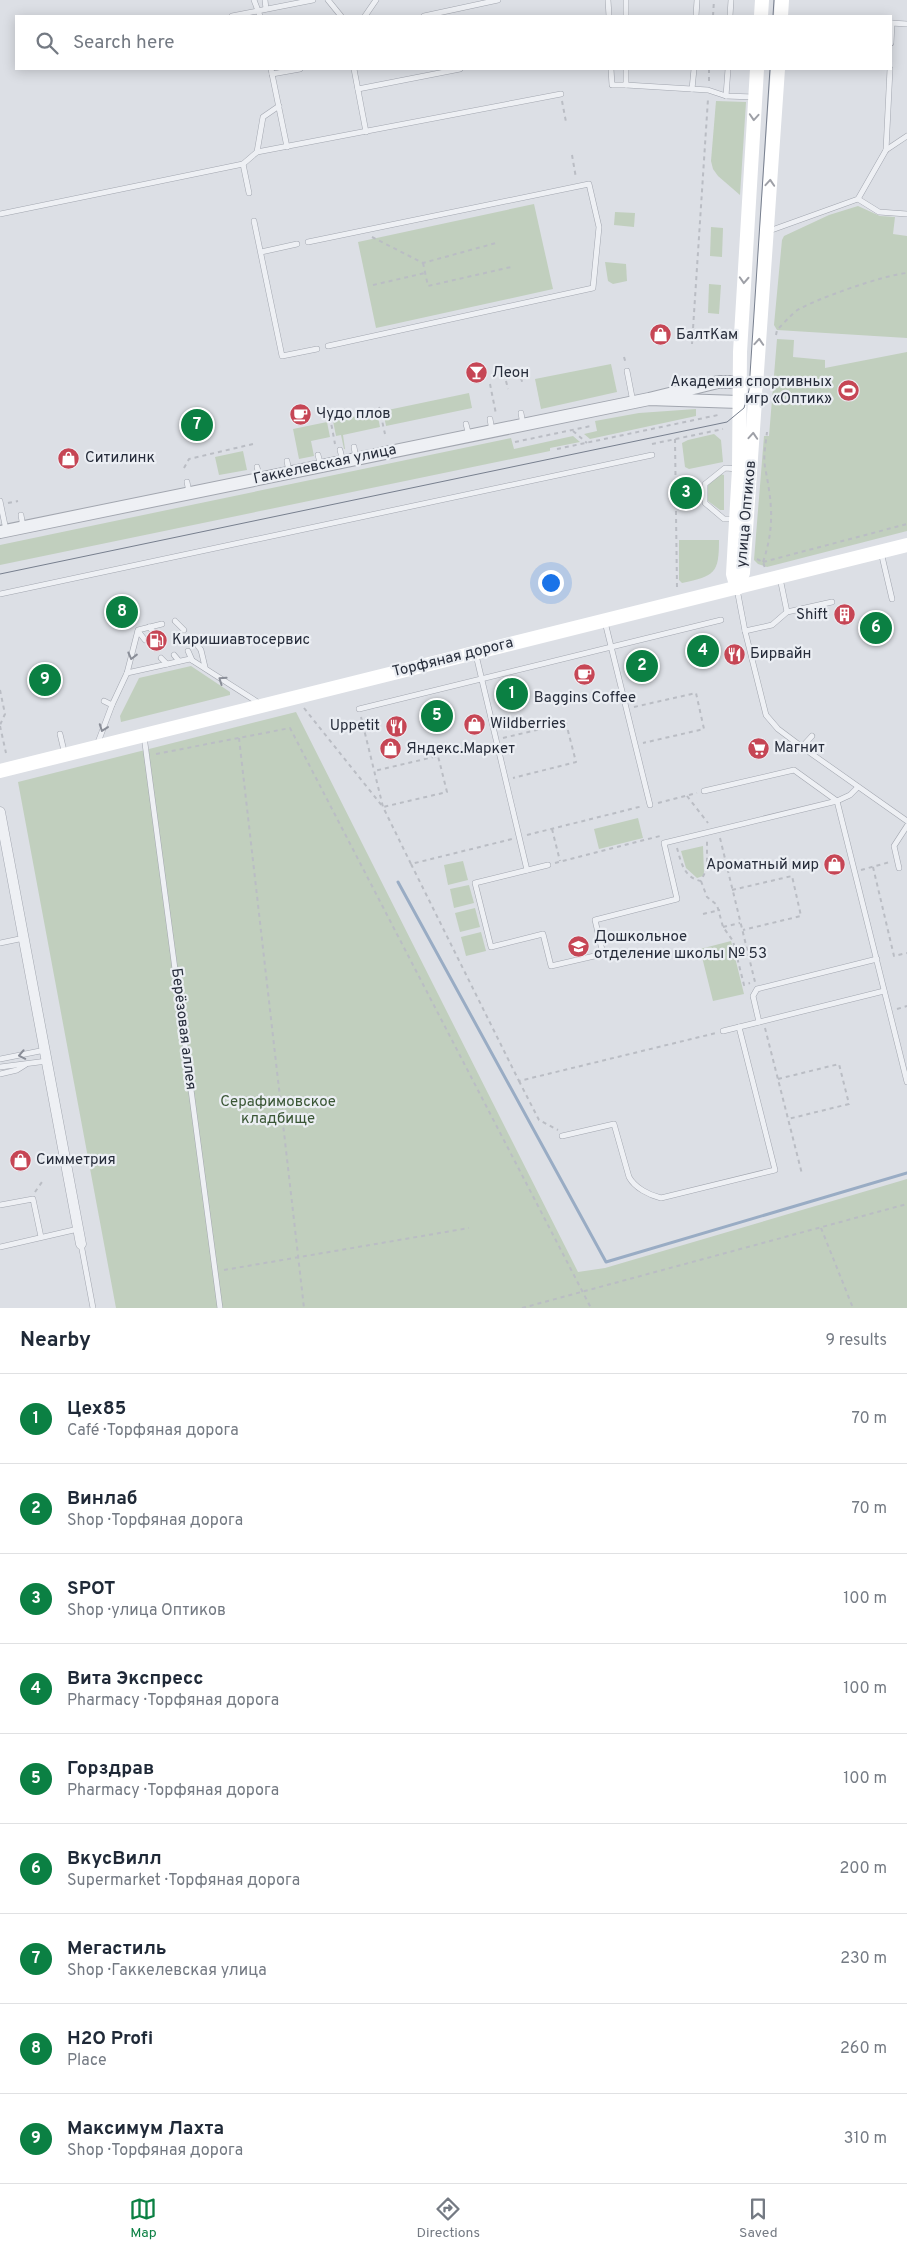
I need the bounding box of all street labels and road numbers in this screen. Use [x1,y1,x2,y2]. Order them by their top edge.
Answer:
street label: Гаккелевская улица [252,441,398,489]
street label: улица Оптиков [733,460,761,568]
street label: Торфяная дорога [391,634,515,682]
street label: Берёзовая аллея [166,967,200,1091]

